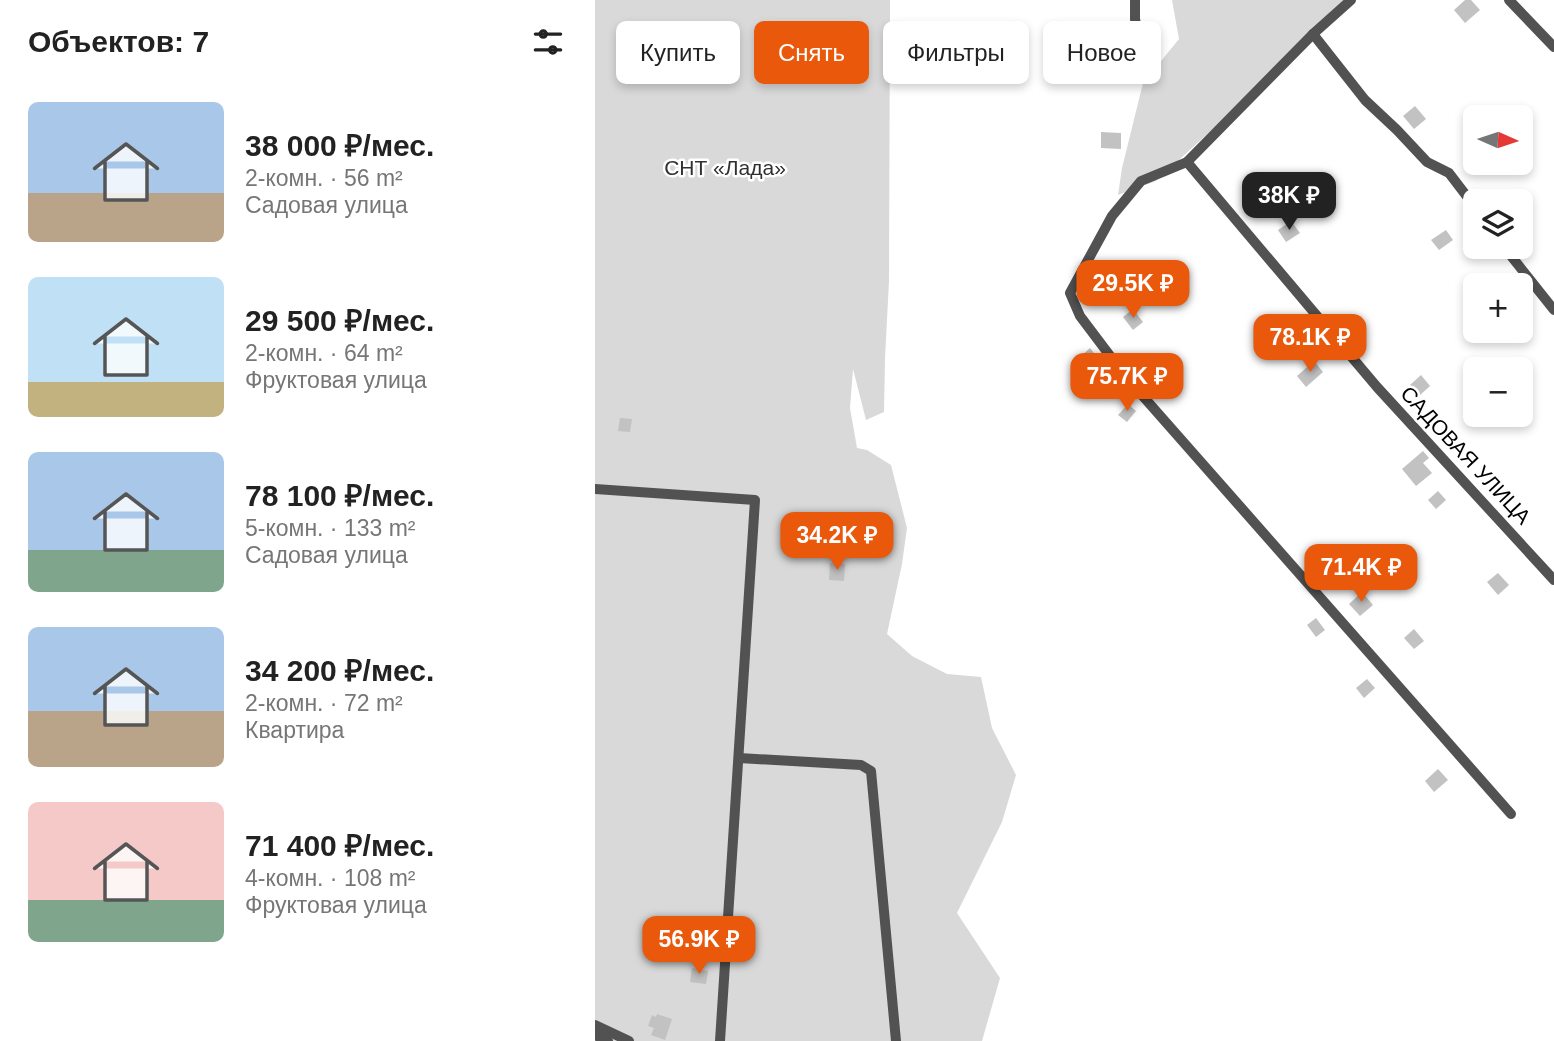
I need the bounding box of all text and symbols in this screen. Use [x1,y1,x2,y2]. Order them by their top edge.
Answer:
chip: Купить [616,21,740,84]
chip: Снять [754,21,869,84]
chip: Фильтры [883,21,1029,84]
chip: Новое [1043,21,1161,84]
icon: filters [529,23,567,61]
text: Объектов: 7 [28,25,209,58]
north arrow [1463,105,1533,175]
map controls [1463,105,1533,427]
text: 38 000 ₽/мес. [245,129,434,162]
icon: home [84,130,168,214]
park label: СНТ «Лада» [664,156,786,179]
text: 2-комн. · 56 m² [245,165,403,191]
pin: 38K ₽ [1240,173,1338,232]
text: 38K ₽ [1258,182,1320,208]
button: layers [1463,189,1533,259]
text: Садовая улица [245,192,408,218]
pin: 29.5K ₽ [1068,260,1198,320]
text: 29.5K ₽ [1092,270,1174,296]
button: + [1463,273,1533,343]
text: 29 500 ₽/мес. [245,304,434,337]
icon: home [84,305,168,389]
pin: 78.1K ₽ [1245,314,1375,374]
text: 78.1K ₽ [1269,324,1351,350]
text: 2-комн. · 64 m² [245,340,403,366]
pin: 75.7K ₽ [1062,354,1192,413]
button: − [1463,357,1533,427]
text: 75.7K ₽ [1086,363,1168,389]
text: Фруктовая улица [245,367,427,393]
street label: САДОВАЯ УЛИЦА [1396,382,1536,528]
text: 78 100 ₽/мес. [245,479,434,512]
icon: home [84,480,168,564]
pin: 34.2K ₽ [772,512,902,572]
text: 5-комн. · 133 m² [245,515,416,541]
text: 34.2K ₽ [796,522,878,548]
text: Садовая улица [245,542,408,568]
pin: 71.4K ₽ [1296,544,1426,604]
text: 71.4K ₽ [1320,554,1402,580]
text: 34 200 ₽/мес. [245,654,434,687]
icon: home [84,655,168,739]
text: 2-комн. · 72 m² [245,690,403,716]
text: Квартира [245,717,344,743]
text: 71 400 ₽/мес. [245,829,434,862]
icon: home [84,830,168,914]
text: 4-комн. · 108 m² [245,865,416,891]
text: Фруктовая улица [245,892,427,918]
pin: 56.9K ₽ [634,916,764,976]
text: 56.9K ₽ [658,926,740,952]

